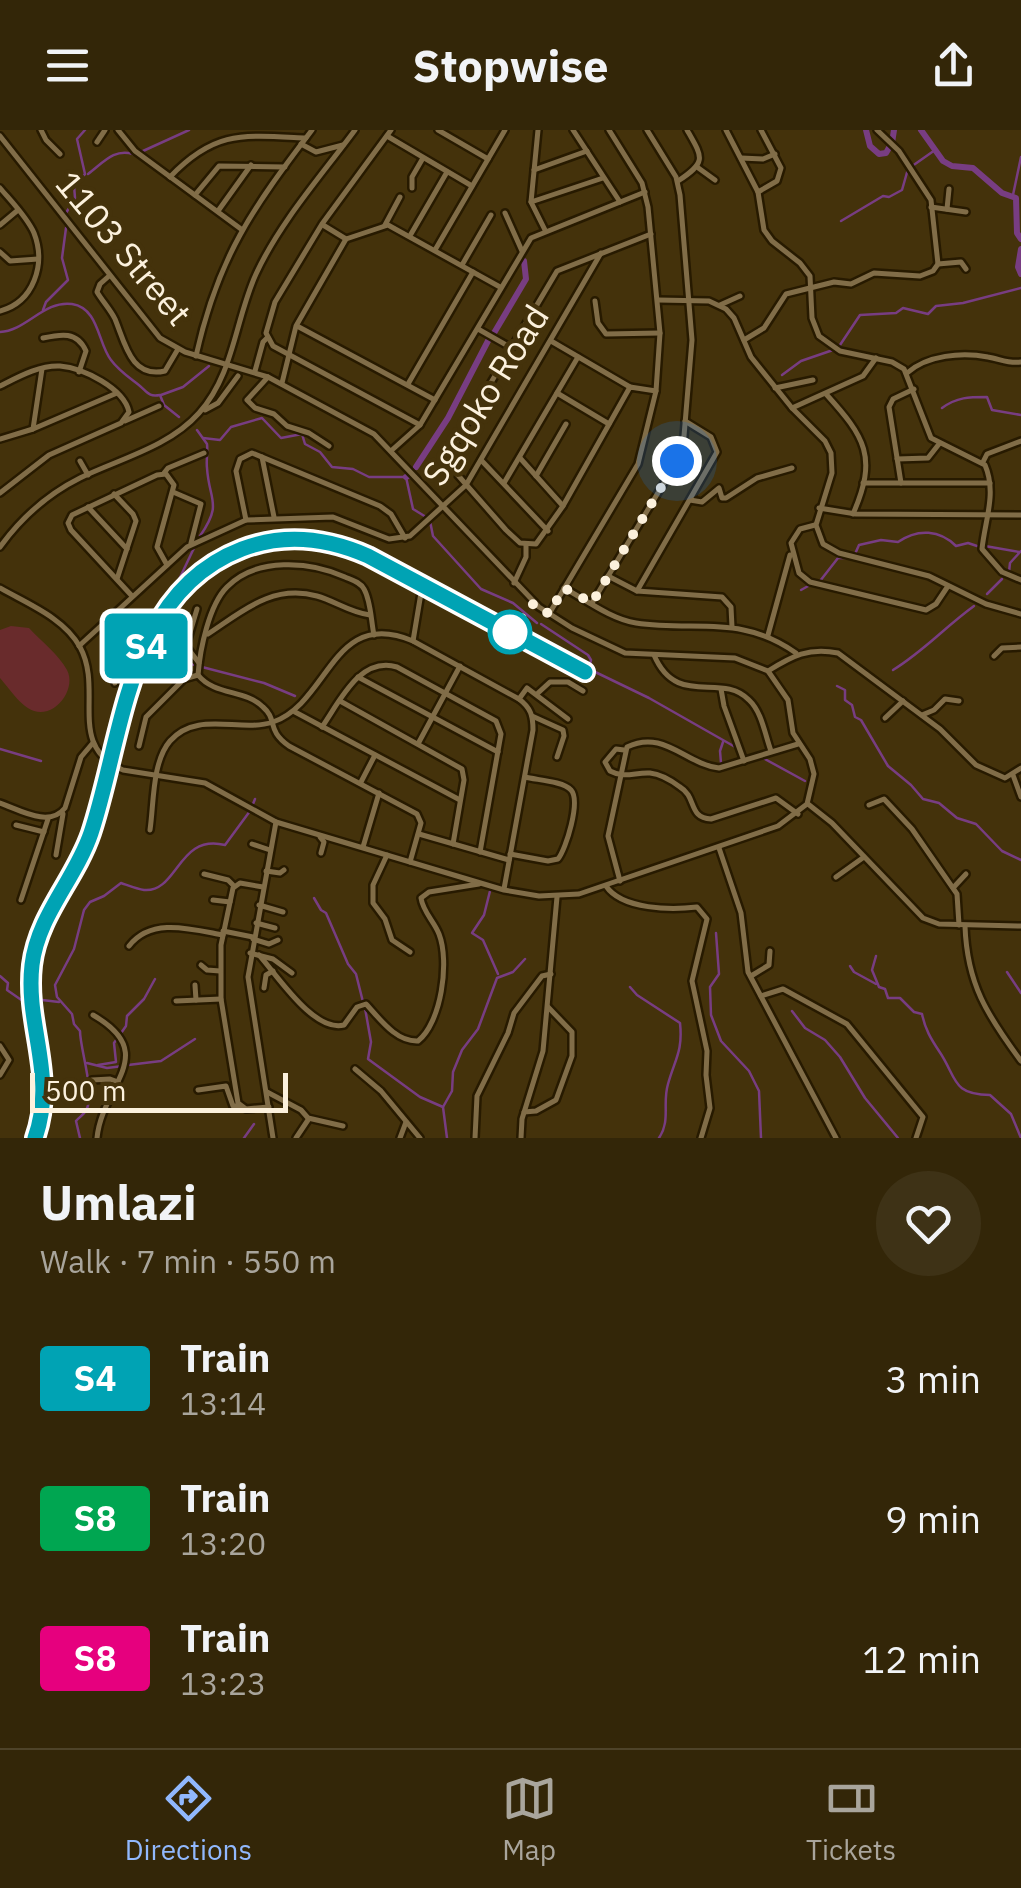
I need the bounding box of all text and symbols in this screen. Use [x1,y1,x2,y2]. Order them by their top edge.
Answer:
text: Stopwise [413,36,608,94]
icon: menu [40,38,95,93]
icon: share [926,38,981,93]
street label: 1103 Street [46,161,202,335]
street label: Sgqoko Road [411,296,559,494]
your location [652,436,702,486]
unlabelled marker [489,611,531,653]
line badge: S4 [101,614,191,678]
text: S4 [125,623,167,669]
scale bar [30,1068,288,1113]
text: 500 m [45,1072,126,1109]
text: Umlazi [40,1171,197,1233]
button: heart [876,1171,981,1276]
text: Walk · 7 min · 550 m [40,1240,336,1282]
text: Train [180,1333,270,1382]
text: 3 min [885,1354,981,1403]
text: S4 [74,1355,116,1401]
text: 13:14 [180,1382,266,1424]
text: Train [180,1473,270,1522]
text: 9 min [885,1494,981,1543]
text: S8 [74,1495,116,1541]
text: 13:20 [180,1522,266,1564]
text: Train [180,1613,270,1662]
text: 12 min [862,1634,981,1683]
text: S8 [74,1635,116,1681]
text: 13:23 [180,1662,266,1704]
tab: Directions [125,1771,252,1868]
tab: Map [502,1771,557,1868]
tab: Tickets [806,1771,896,1868]

